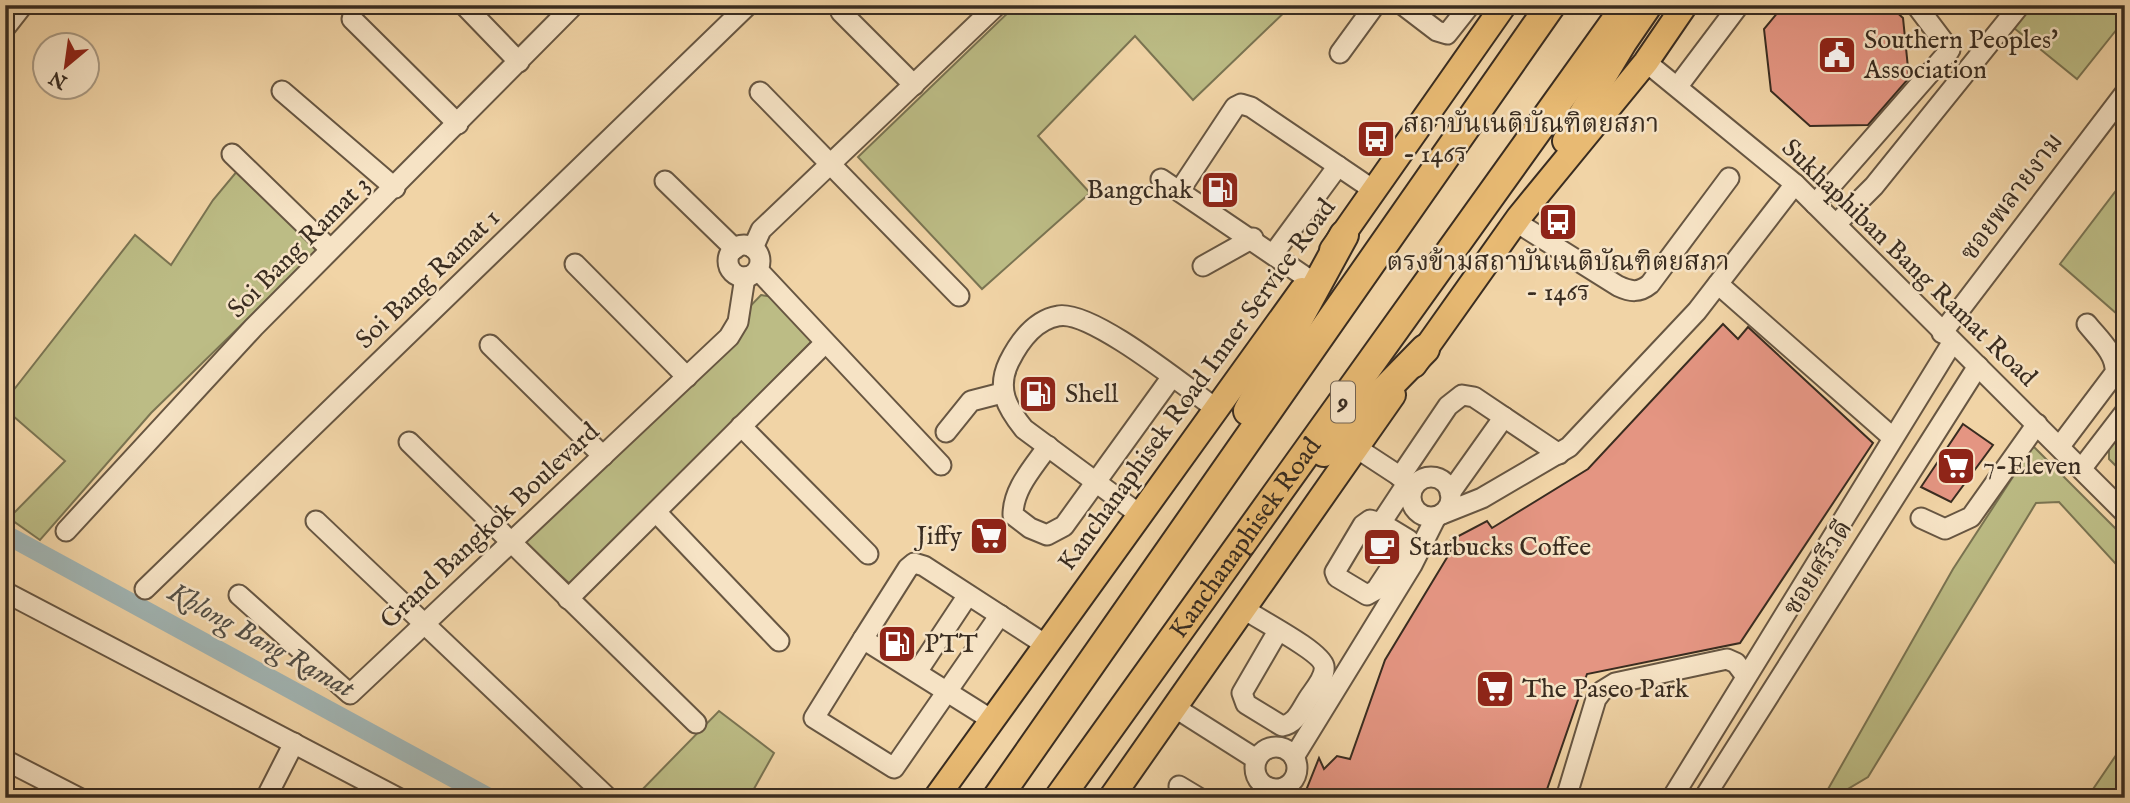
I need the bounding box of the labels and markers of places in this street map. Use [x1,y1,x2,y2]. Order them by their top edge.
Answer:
place label: Southern Peoples' Association [1863,24,2058,87]
public building icon: Southern Peoples' Association [1816,34,1858,76]
place label: สถาบันเนติบัณฑิตยสภา - 146ร [1403,108,1659,171]
bus stop icon: สถาบันเนติบัณฑิตยสภา - 146ร [1355,118,1397,160]
fuel station icon: Bangchak [1199,169,1241,211]
place label: Bangchak [1086,174,1194,207]
bus stop icon: ตรงข้ามสถาบันเนติบัณฑิตยสภา - 146ร [1537,201,1579,243]
place label: ตรงข้ามสถาบันเนติบัณฑิตยสภา - 146ร [1386,246,1730,309]
fuel station icon: Shell [1017,373,1059,415]
place label: Shell [1065,378,1119,411]
supermarket icon: 7-Eleven [1935,445,1977,487]
place label: 7-Eleven [1983,450,2082,483]
supermarket icon: Jiffy [968,515,1010,557]
place label: Jiffy [913,520,962,553]
cafe icon: Starbucks Coffee [1361,526,1403,568]
place label: Starbucks Coffee [1409,531,1591,564]
fuel station icon: PTT [876,623,918,665]
place label: PTT [924,628,978,661]
supermarket icon: The Paseo Park [1474,668,1516,710]
place label: The Paseo Park [1522,673,1690,706]

